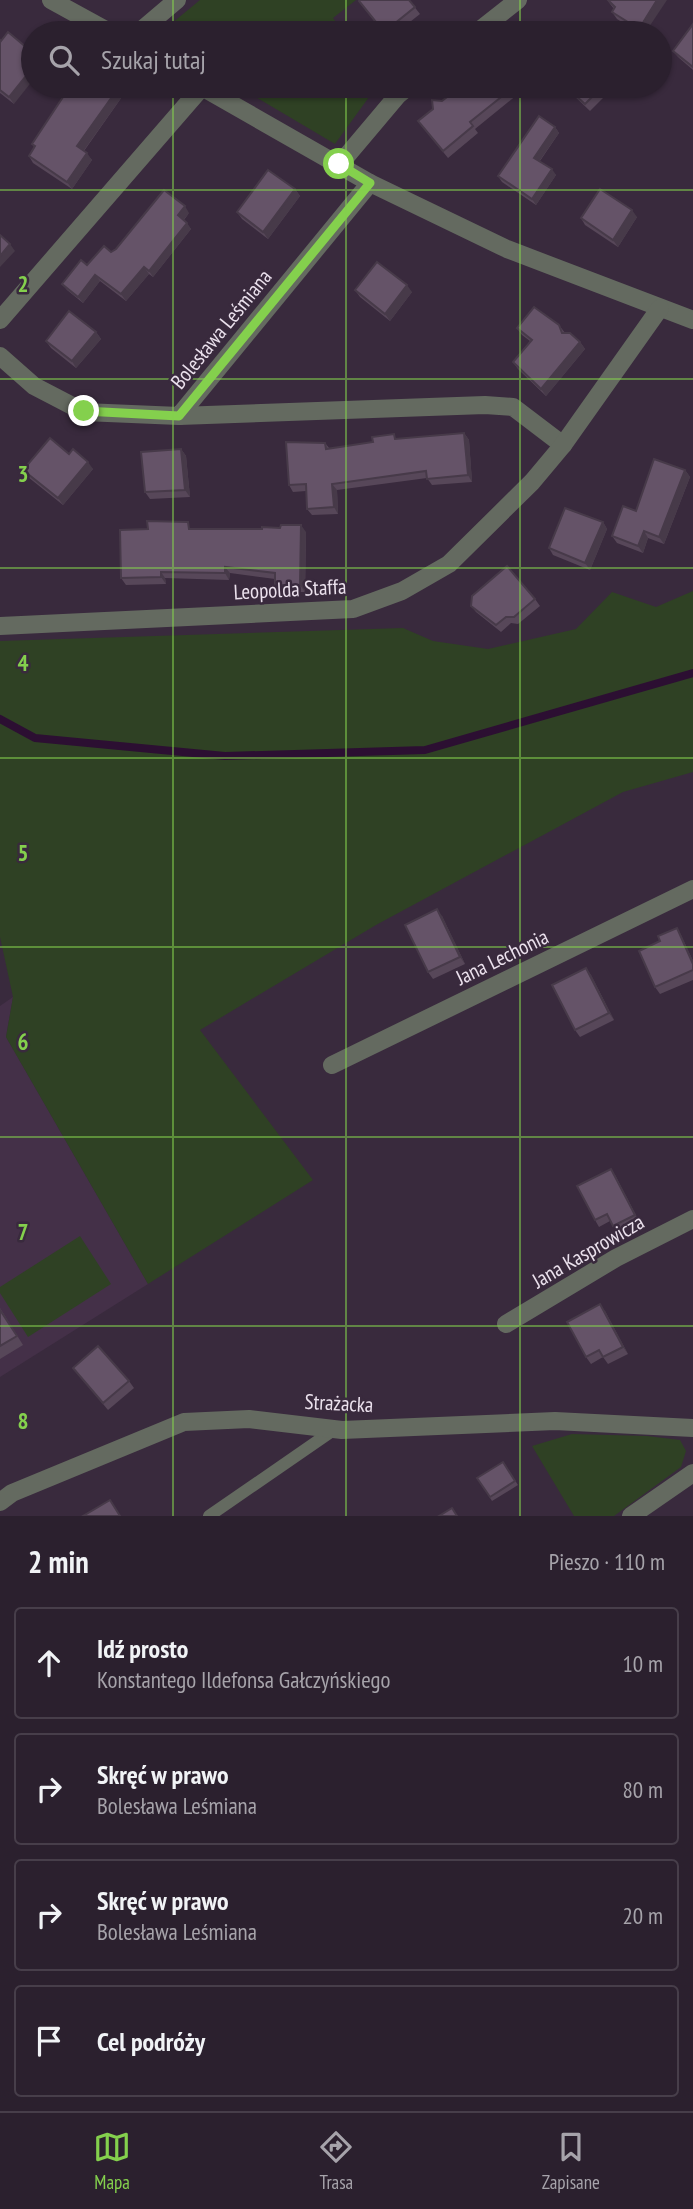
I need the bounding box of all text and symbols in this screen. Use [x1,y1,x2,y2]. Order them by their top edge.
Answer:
search box [21,21,672,98]
icon: search [45,41,83,79]
text: Szukaj tutaj [101,43,206,76]
route start [323,148,354,179]
street label: Bolesława Leśmiana [165,264,277,394]
text: 2 [18,269,29,298]
route end [68,395,99,426]
text: 3 [18,459,29,488]
street label: Leopolda Staffa [233,573,347,605]
text: 4 [18,648,29,677]
text: 5 [18,838,29,867]
street label: Jana Lechonia [450,923,553,991]
text: 6 [18,1027,29,1056]
street label: Jana Kasprowicza [526,1208,649,1294]
text: 7 [18,1217,29,1246]
street label: Strażacka [304,1388,374,1418]
text: 8 [18,1406,29,1435]
text: 2 min [28,1542,89,1581]
text: Pieszo · 110 m [549,1547,665,1576]
text: Idź prosto [97,1632,188,1665]
icon: ahead [30,1644,68,1682]
text: 10 m [622,1649,663,1678]
text: Konstantego Ildefonsa Gałczyńskiego [97,1665,390,1694]
text: Skręć w prawo [97,1758,228,1791]
icon: right [30,1770,68,1808]
text: 80 m [622,1775,663,1804]
text: Bolesława Leśmiana [97,1791,257,1820]
text: Skręć w prawo [97,1884,228,1917]
icon: right [30,1896,68,1934]
text: 20 m [622,1901,663,1930]
text: Bolesława Leśmiana [97,1917,257,1946]
icon: arrive [30,2022,68,2060]
text: Cel podróży [97,2025,205,2058]
tab: Mapa [93,2128,131,2194]
tab: Trasa [317,2128,355,2194]
tab: Zapisane [542,2128,600,2194]

